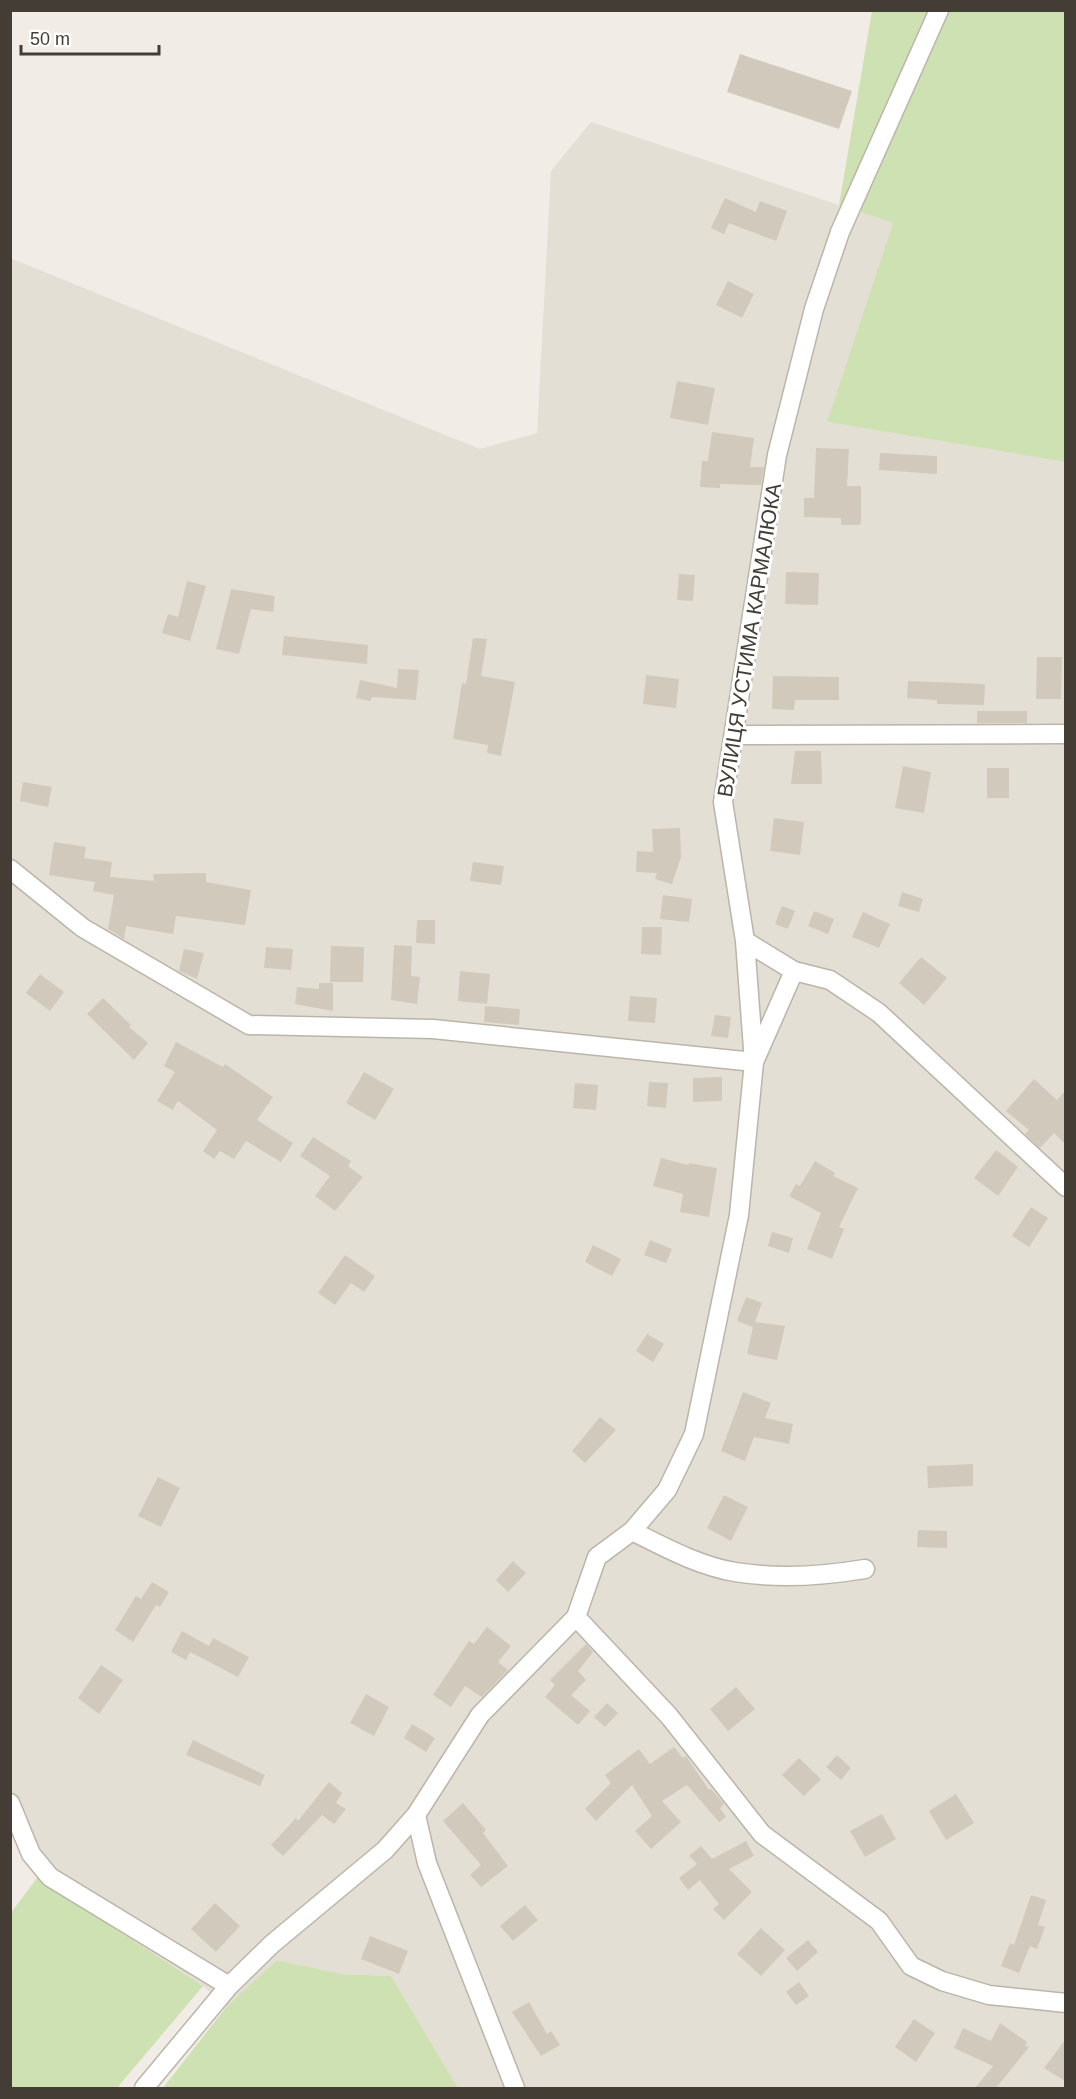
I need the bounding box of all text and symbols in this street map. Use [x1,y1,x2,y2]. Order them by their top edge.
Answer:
scale bar [21,18,159,56]
text: 50 m [30,29,70,49]
street label: ВУЛИЦЯ УСТИМА КАРМАЛЮКА [713,481,785,799]

